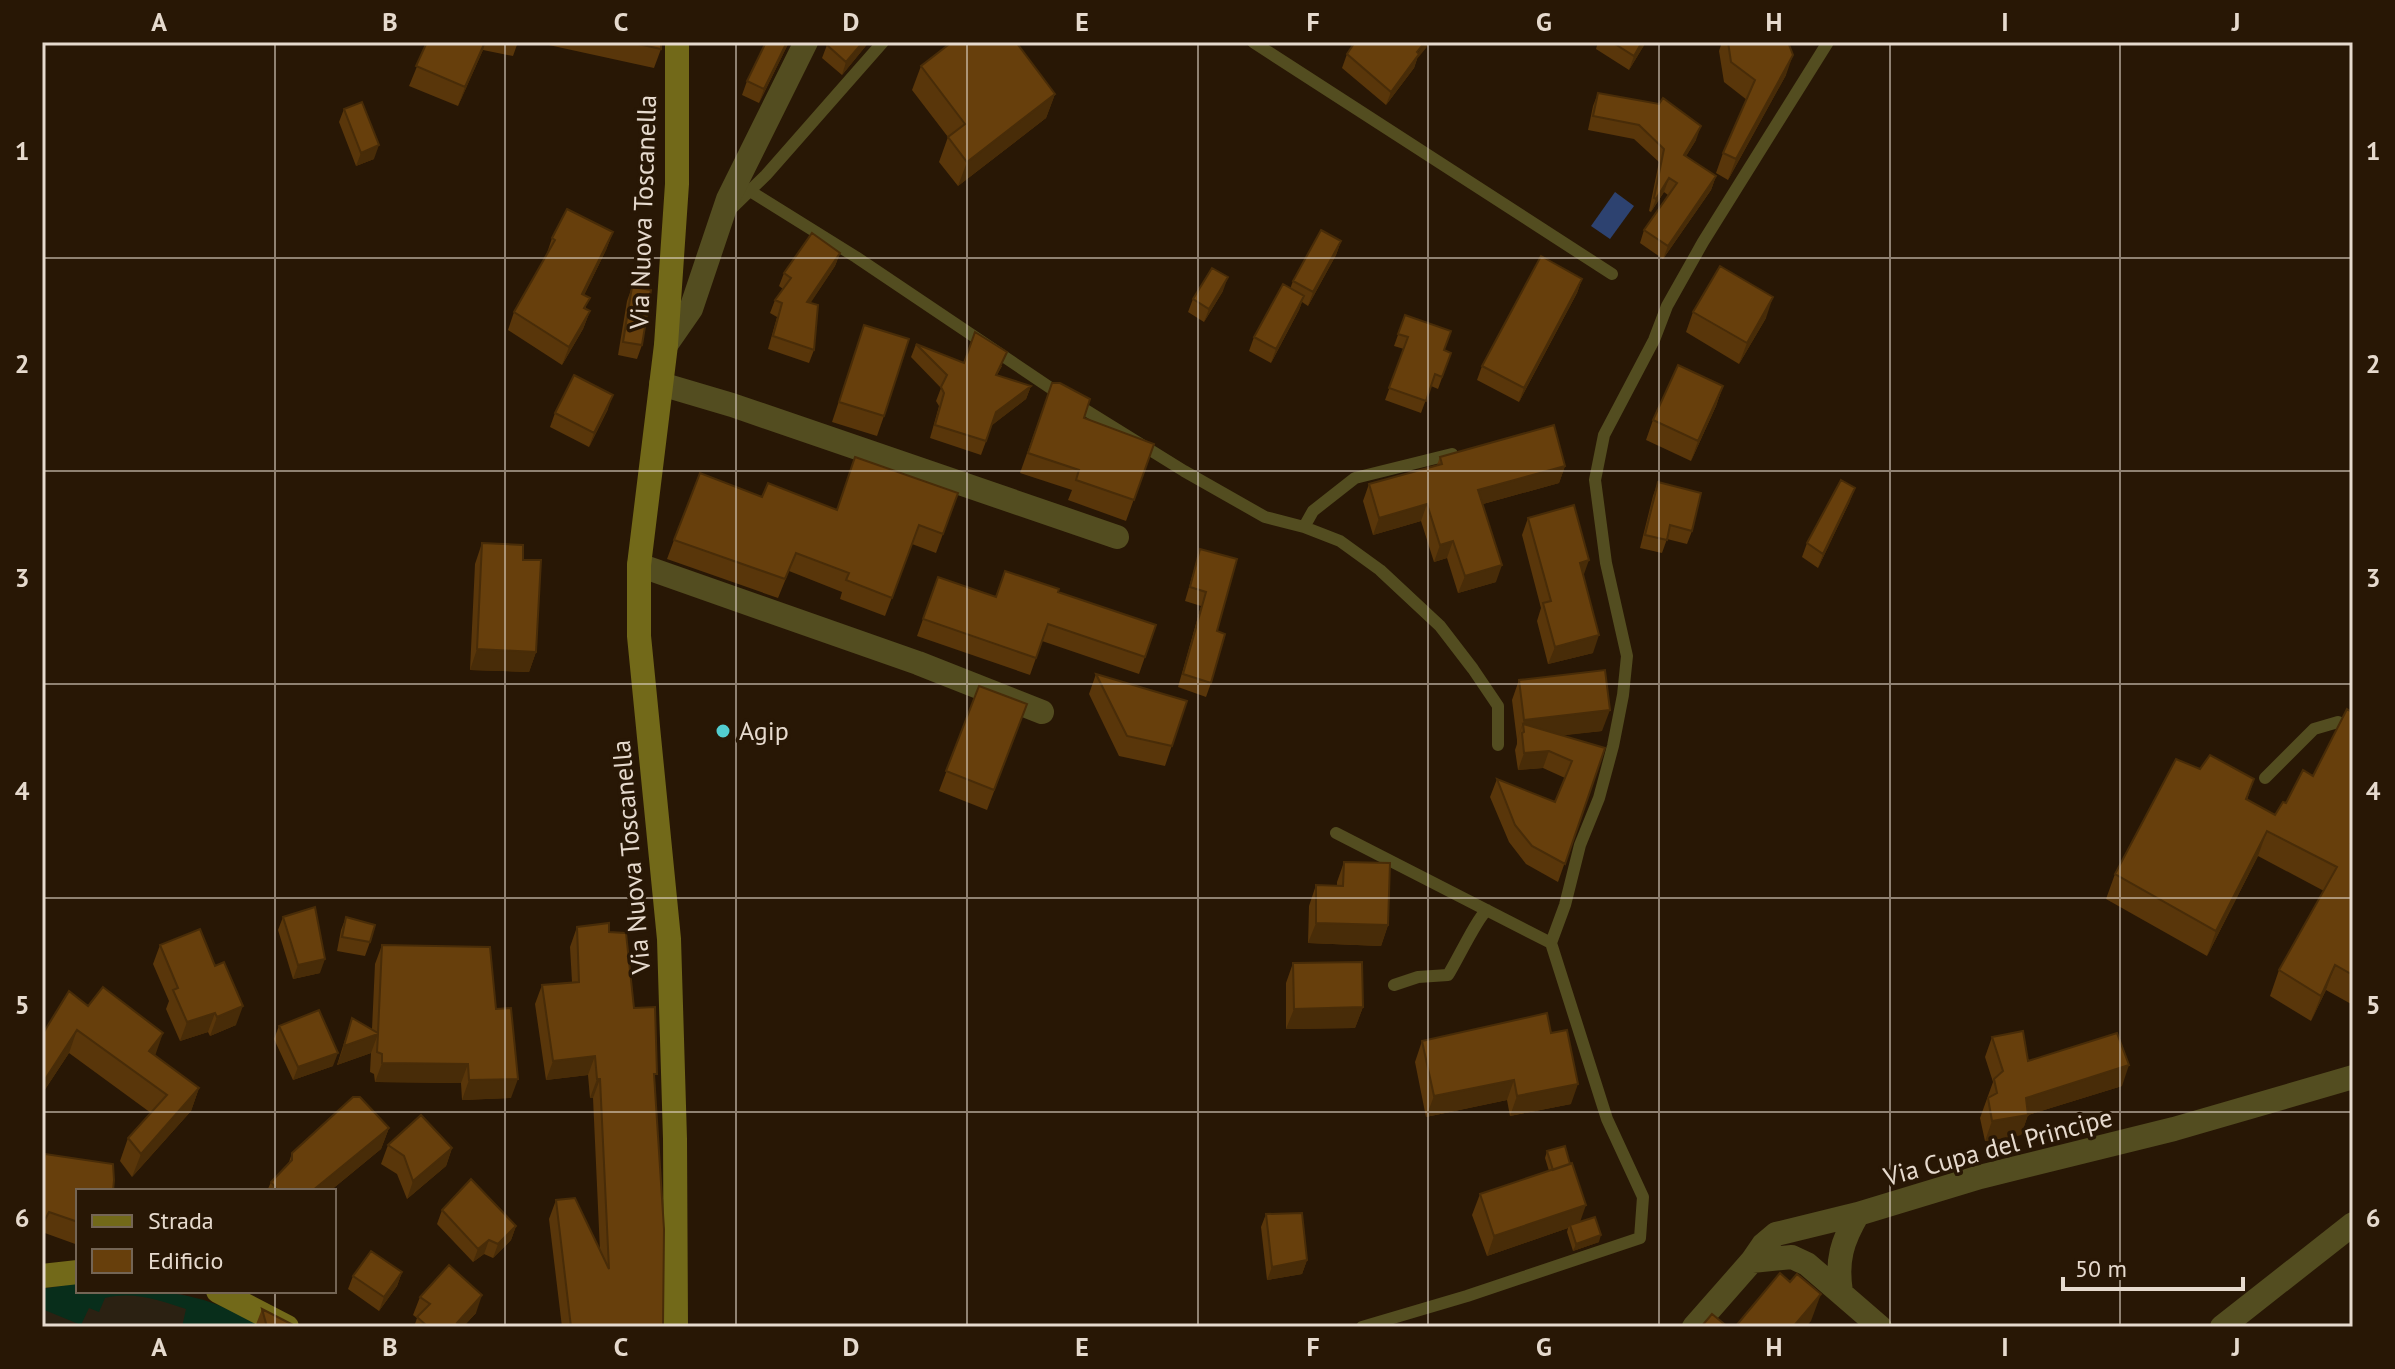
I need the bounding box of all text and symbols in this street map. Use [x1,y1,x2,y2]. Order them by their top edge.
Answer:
text: A [151,5,167,38]
text: B [382,5,398,38]
text: C [614,5,628,38]
text: D [843,5,859,38]
text: E [1075,5,1089,38]
text: F [1306,5,1320,38]
text: G [1536,5,1552,38]
text: H [1766,5,1782,38]
text: I [2001,5,2009,38]
text: J [2231,5,2240,38]
street label: Via Nuova Toscanella [622,94,663,331]
text: 1 [15,134,29,167]
text: 1 [2366,134,2380,167]
text: 2 [15,347,29,380]
text: 2 [2366,347,2380,380]
text: 3 [15,561,29,594]
text: 3 [2366,561,2380,594]
place label: Agip [739,714,789,747]
marker: Agip [714,722,732,740]
street label: Via Nuova Toscanella [604,739,657,976]
text: 4 [15,774,30,807]
text: 4 [2366,774,2381,807]
text: 5 [15,988,29,1021]
text: 5 [2366,988,2380,1021]
street label: Via Cupa del Principe [1879,1100,2116,1193]
legend [76,1189,336,1293]
text: 6 [15,1201,29,1234]
text: 6 [2366,1201,2380,1234]
text: Strada [148,1205,214,1236]
scale bar [2063,1241,2243,1291]
text: Edificio [148,1245,223,1276]
text: 50 m [2075,1253,2127,1284]
text: A [151,1330,167,1363]
text: B [382,1330,398,1363]
text: C [614,1330,628,1363]
text: D [843,1330,859,1363]
text: E [1075,1330,1089,1363]
text: F [1306,1330,1320,1363]
text: G [1536,1330,1552,1363]
text: H [1766,1330,1782,1363]
text: I [2001,1330,2009,1363]
text: J [2231,1330,2240,1363]

